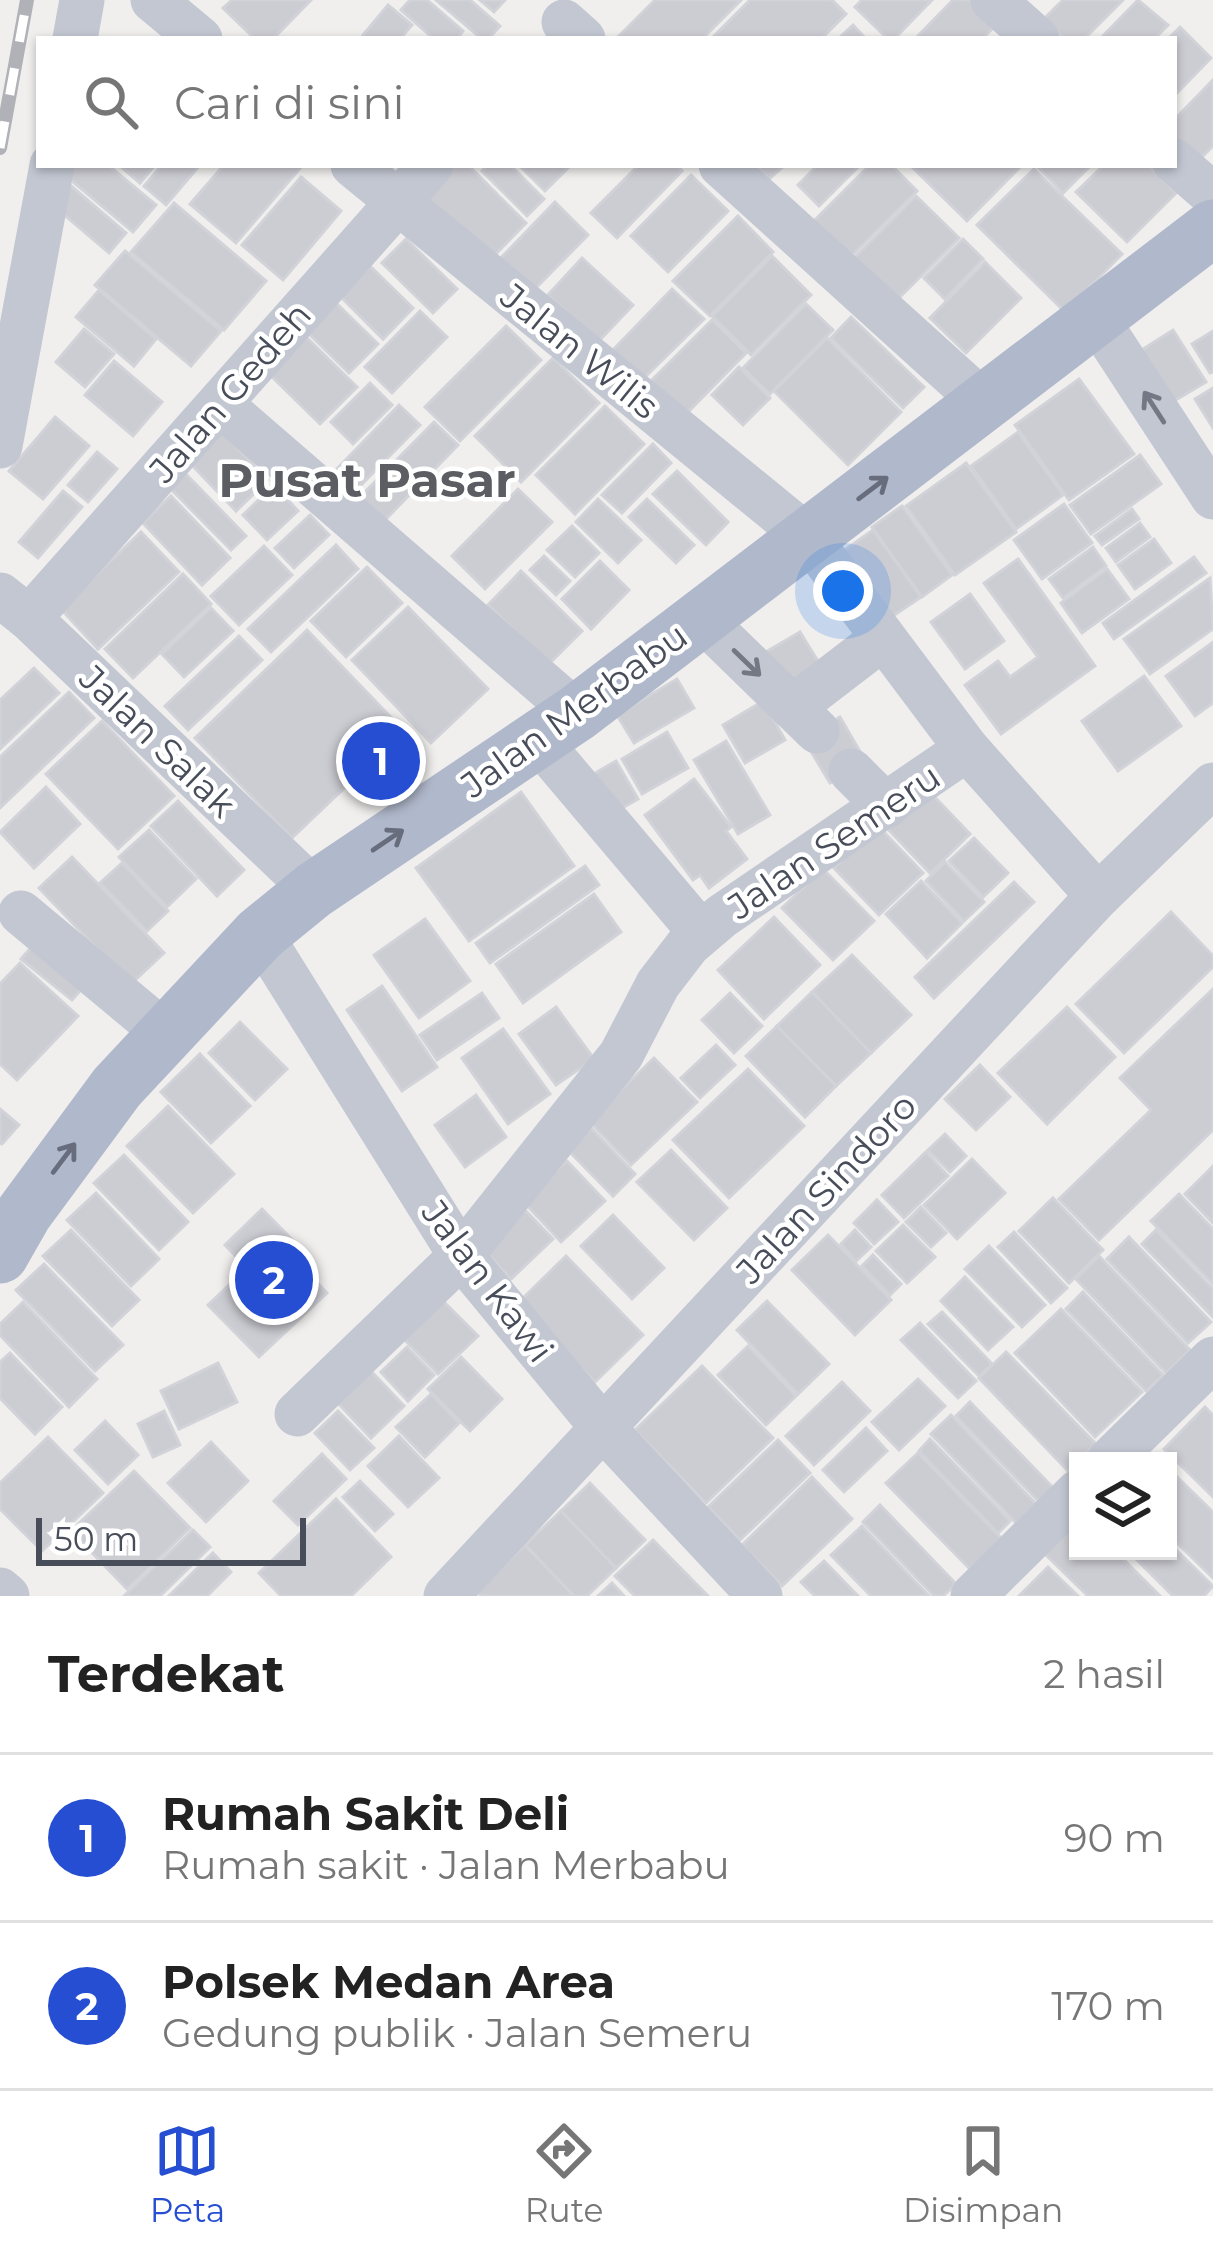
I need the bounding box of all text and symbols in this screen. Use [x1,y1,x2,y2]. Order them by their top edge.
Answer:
search box [36,36,1177,168]
icon: search [78,69,144,135]
text: Cari di sini [174,75,405,130]
street label: Jalan Wilis [492,274,668,428]
street label: Jalan Gedeh [139,293,320,492]
one-way arrow [1142,391,1167,425]
district label: Pusat Pasar [218,451,516,509]
one-way arrow [856,475,889,501]
your location [813,561,873,621]
street label: Jalan Merbabu [452,613,695,807]
one-way arrow [732,648,761,676]
street label: Jalan Salak [70,655,245,827]
pin: 1 [342,716,420,806]
street label: Jalan Semeru [719,754,948,929]
one-way arrow [371,828,404,853]
street label: Jalan Sindoro [726,1084,925,1293]
one-way arrow [51,1142,77,1175]
street label: Jalan Kawi [412,1191,563,1371]
pin: 2 [235,1235,313,1325]
map controls [1069,1452,1177,1560]
button: layers [1069,1452,1177,1560]
scale bar [36,1512,306,1565]
text: 50 m [54,1519,138,1559]
text: Terdekat [48,1643,284,1705]
text: 2 hasil [1043,1650,1165,1698]
text: Rumah Sakit Deli [162,1786,569,1841]
text: 1 [79,1814,95,1862]
text: 90 m [1064,1814,1165,1862]
text: Rumah sakit · Jalan Merbabu [162,1841,730,1889]
text: Polsek Medan Area [162,1954,615,2009]
text: 2 [75,1982,99,2030]
text: 170 m [1051,1982,1165,2030]
text: Gedung publik · Jalan Semeru [162,2009,752,2057]
tab: Peta [150,2118,225,2230]
tab: Rute [525,2118,603,2230]
tab: Disimpan [903,2118,1063,2230]

